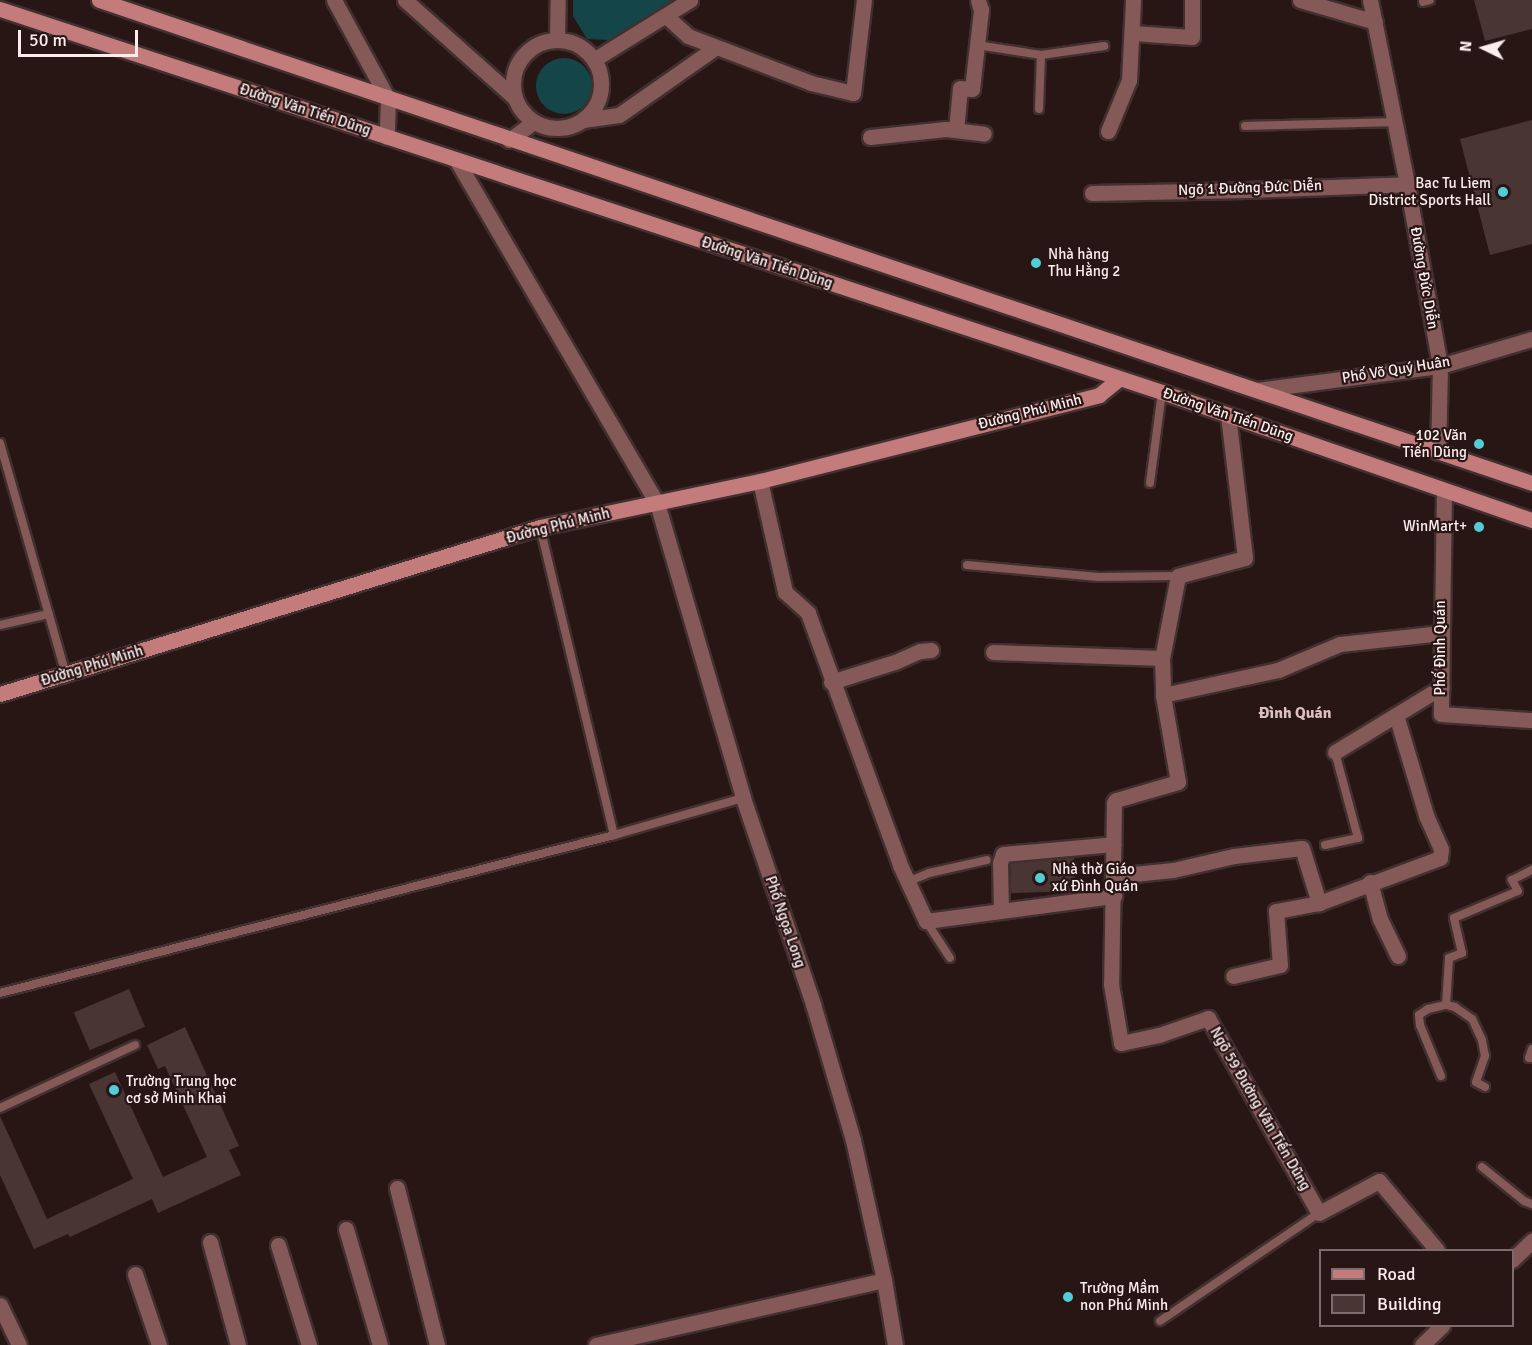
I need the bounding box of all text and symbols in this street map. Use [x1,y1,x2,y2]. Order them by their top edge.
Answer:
scale bar [21,18,141,56]
north arrow [1454,18,1514,78]
text: 50 m [29,29,67,51]
text: N [1456,40,1477,53]
street label: Đường Văn Tiến Dũng [237,80,373,140]
place label: Bac Tu Liem District Sports Hall [1369,174,1491,209]
street label: Ngõ 1 Đường Đức Diễn [1178,176,1322,200]
marker: Bac Tu Liem District Sports Hall [1496,185,1510,199]
street label: Đường Đức Diễn [1406,225,1442,331]
street label: Đường Văn Tiến Dũng [699,233,835,293]
place label: Nhà hàng Thu Hằng 2 [1048,245,1120,280]
marker: Nhà hàng Thu Hằng 2 [1029,256,1043,270]
street label: Phố Võ Quý Huân [1341,353,1451,387]
street label: Đường Văn Tiến Dũng [1160,384,1296,446]
street label: Đường Phú Minh [976,390,1084,434]
place label: 102 Văn Tiến Dũng [1403,426,1467,461]
marker: 102 Văn Tiến Dũng [1472,437,1486,451]
street label: Đường Phú Minh [504,504,612,548]
place label: WinMart+ [1403,518,1467,536]
marker: WinMart+ [1472,520,1486,534]
street label: Phố Đình Quán [1432,600,1450,696]
street label: Đường Phú Minh [39,642,145,690]
district label: Đình Quán [1258,703,1332,723]
place label: Nhà thờ Giáo xứ Đình Quán [1052,860,1138,895]
marker: Nhà thờ Giáo xứ Đình Quán [1033,871,1047,885]
street label: Phố Ngọa Long [761,874,809,970]
street label: Ngõ 59 Đường Văn Tiến Dũng [1206,1024,1314,1194]
place label: Trường Trung học cơ sở Minh Khai [126,1072,236,1107]
marker: Trường Trung học cơ sở Minh Khai [107,1083,121,1097]
legend [1319,1249,1514,1327]
text: Road [1377,1263,1416,1285]
place label: Trường Mầm non Phú Minh [1080,1279,1168,1314]
marker: Trường Mầm non Phú Minh [1061,1290,1075,1304]
text: Building [1377,1293,1441,1315]

